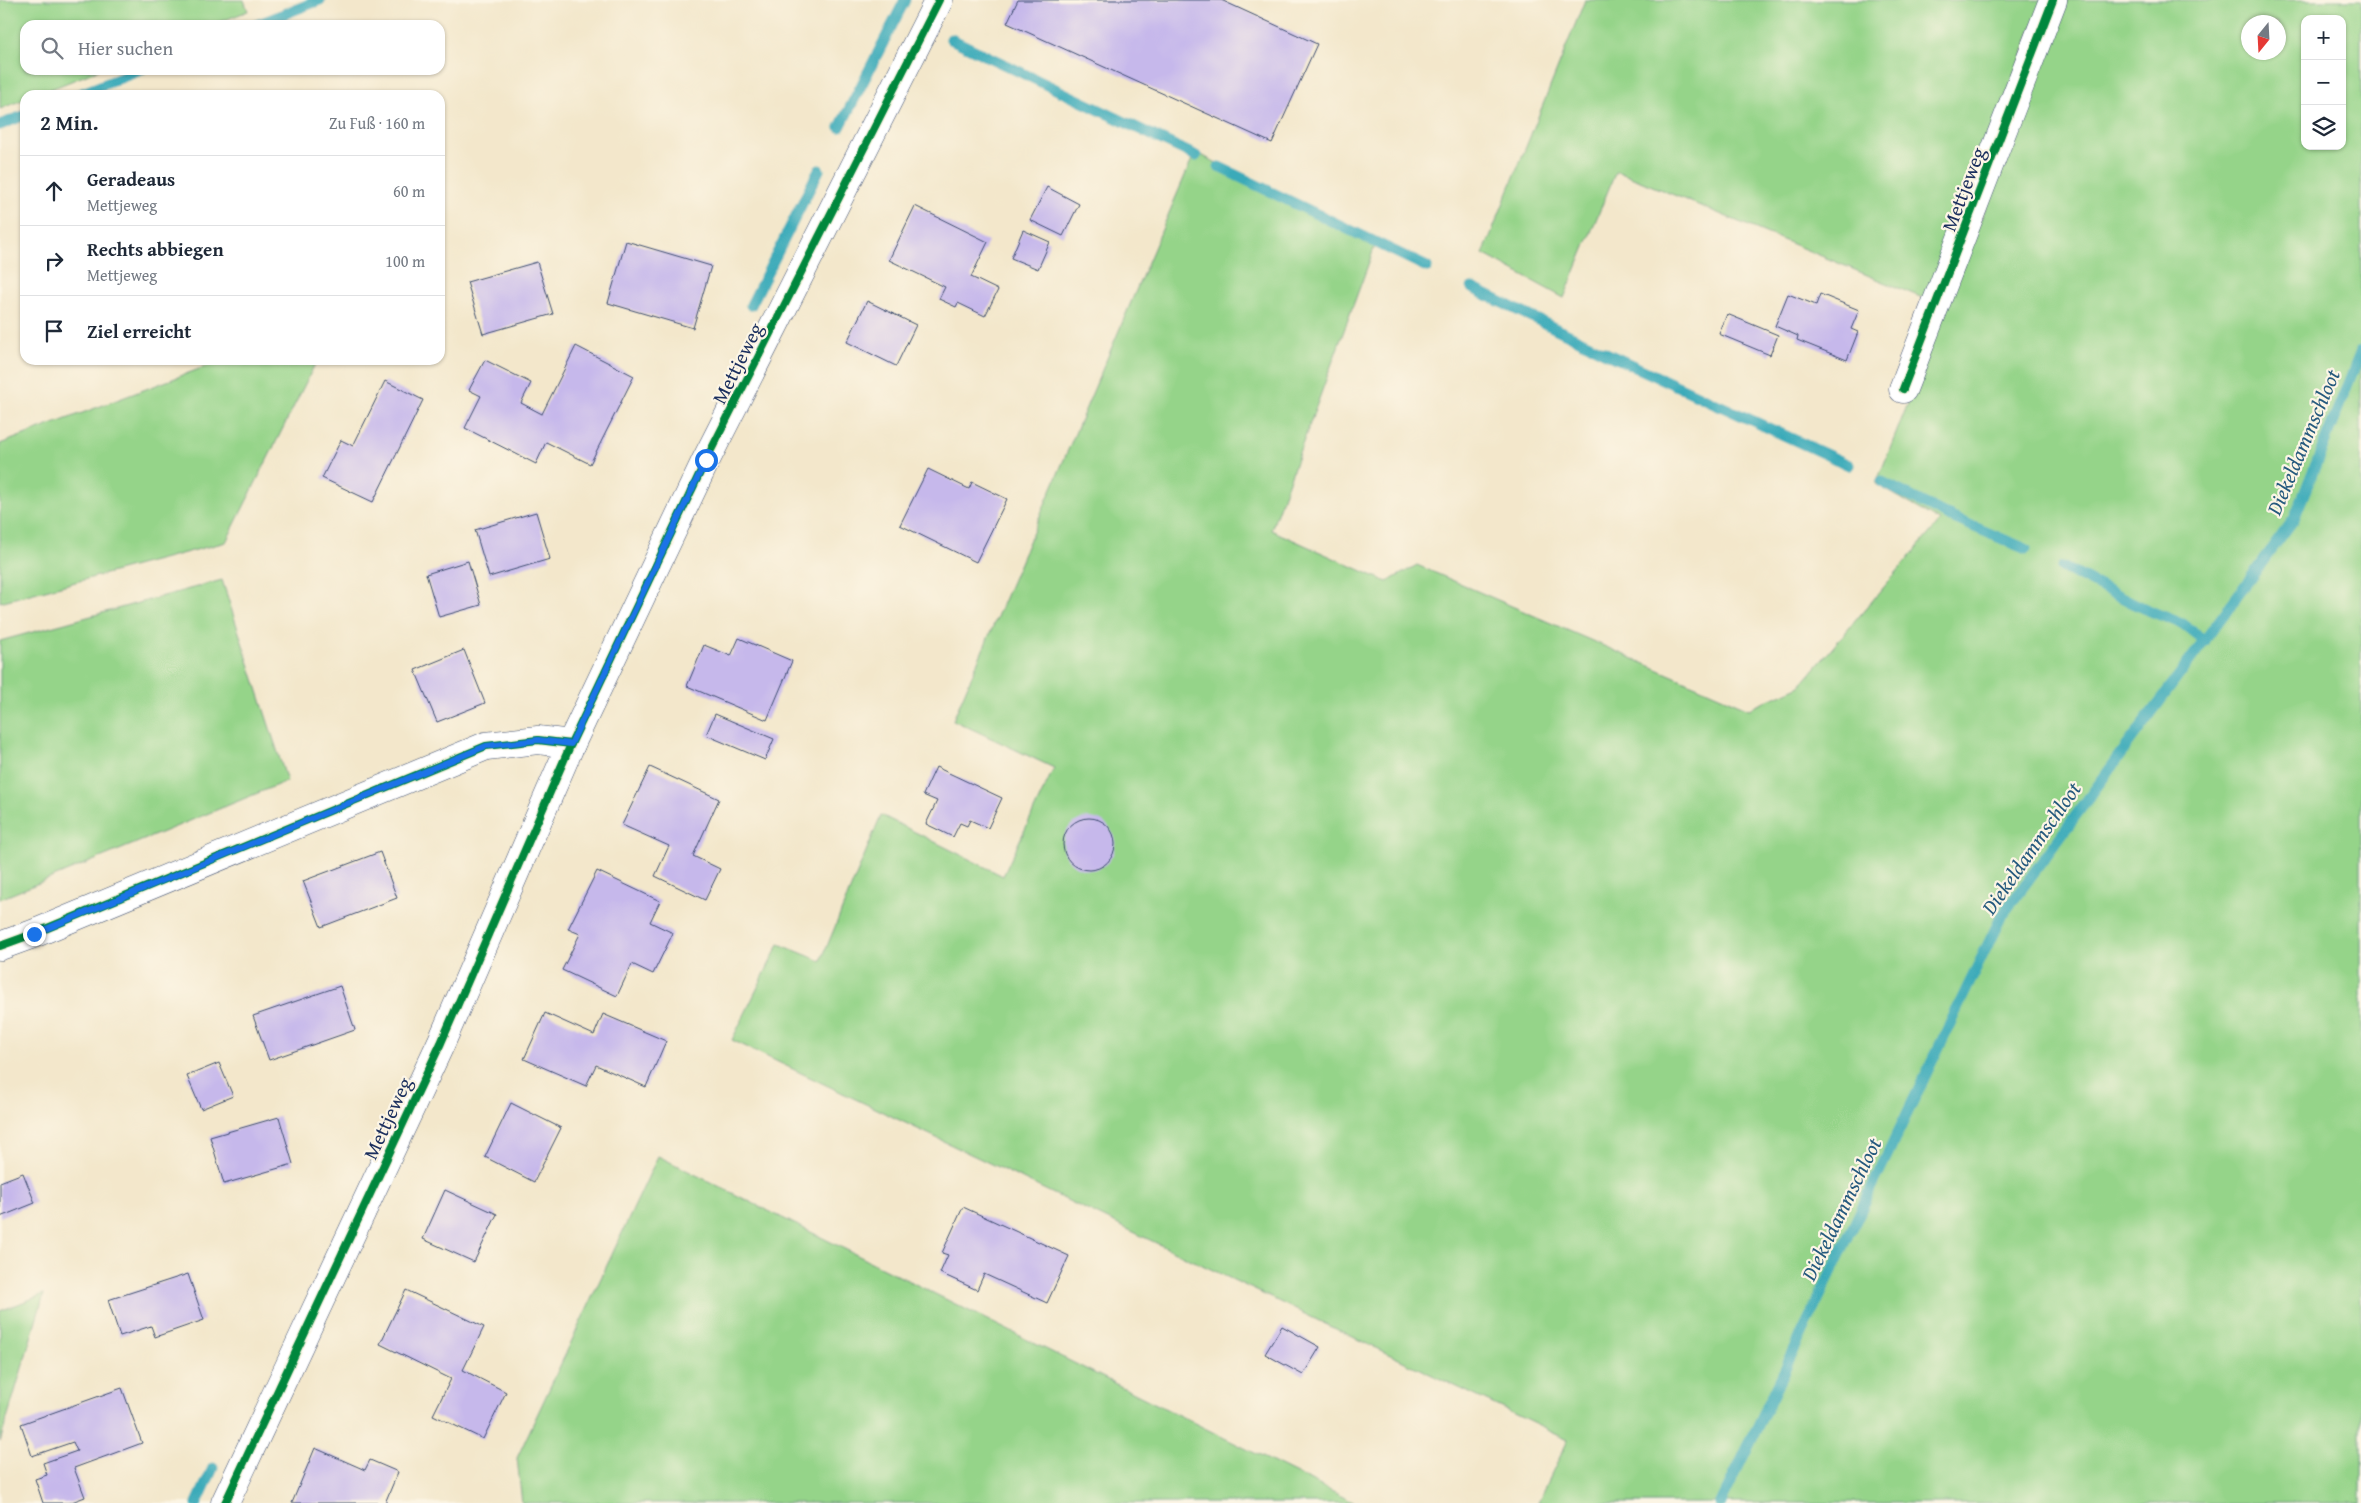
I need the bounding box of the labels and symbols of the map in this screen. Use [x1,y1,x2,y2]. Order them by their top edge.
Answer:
north arrow [2241,15,2286,60]
street label: Mettjeweg [1934,143,1992,235]
street label: Mettjeweg [704,317,770,409]
water label: Diekeldammschloot [2258,364,2348,521]
route start [695,449,718,472]
water label: Diekeldammschloot [1973,775,2088,921]
route end [23,923,46,946]
street label: Mettjeweg [355,1072,419,1164]
water label: Diekeldammschloot [1793,1132,1889,1287]

